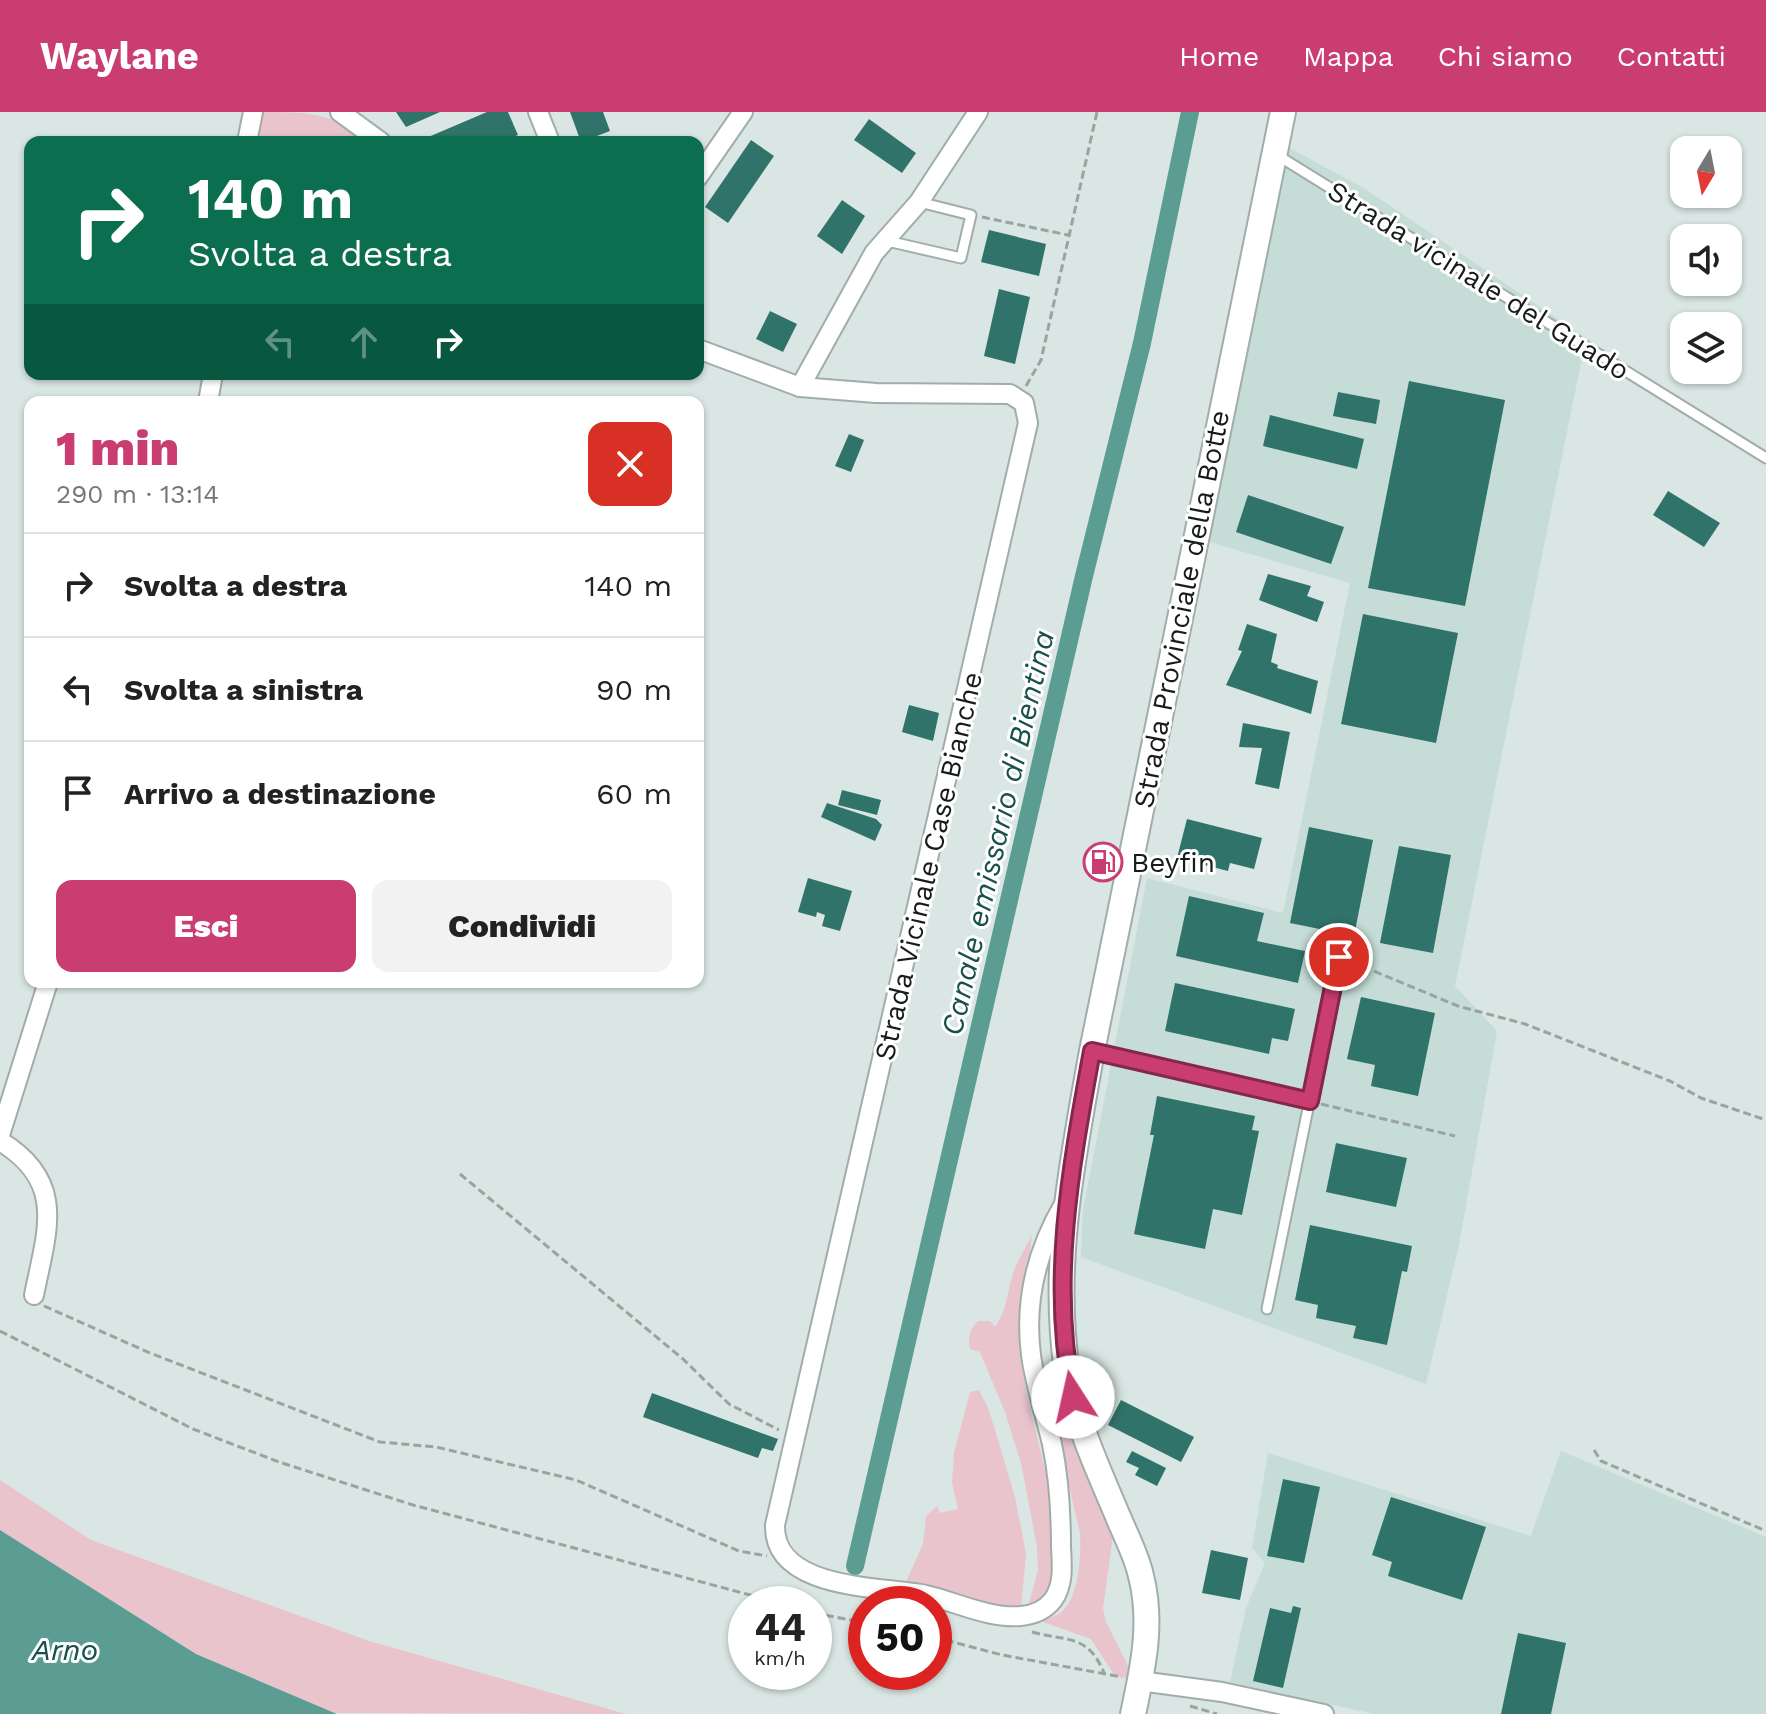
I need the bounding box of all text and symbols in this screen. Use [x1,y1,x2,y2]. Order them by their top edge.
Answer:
text: Waylane [40,34,199,78]
text: Home [1179,40,1259,73]
text: Mappa [1303,40,1394,73]
text: Chi siamo [1438,40,1573,73]
text: Contatti [1617,40,1726,73]
north arrow [1670,136,1742,208]
map controls [1670,136,1742,384]
text: 140 m [188,166,353,232]
icon: right [56,168,160,272]
street label: Strada vicinale del Guado [1322,174,1636,387]
button: sound [1670,224,1742,296]
text: Svolta a destra [188,233,452,275]
button: layers [1670,312,1742,384]
icon: left [258,320,302,364]
icon: ahead [342,320,386,364]
icon: right [426,320,470,364]
street label: Strada Provinciale della Botte [1127,407,1236,811]
text: 1 min [56,420,179,477]
button: close [588,422,672,506]
text: 290 m · 13:14 [56,479,219,509]
icon: right [56,563,100,607]
text: Svolta a destra [124,568,347,603]
text: 140 m [584,568,672,603]
water label: Canale emissario di Bientina [934,627,1061,1039]
icon: left [56,667,100,711]
street label: Strada Vicinale Case Bianche [868,669,989,1064]
text: Svolta a sinistra [124,672,363,707]
text: 90 m [596,672,672,707]
icon: arrive [56,771,100,815]
text: Arrivo a destinazione [124,776,436,811]
text: 60 m [596,776,672,811]
fuel station icon: Beyfin [1082,841,1124,883]
place label: Beyfin [1131,846,1215,879]
button: Esci [56,880,356,972]
button: Condividi [372,880,672,972]
pin [1305,923,1373,991]
icon: arrive [1317,935,1361,979]
position arrow [1031,1355,1115,1439]
speed limit sign: 50 [848,1586,952,1690]
text: 44 [754,1604,806,1651]
water label: Arno [30,1632,98,1667]
text: km/h [754,1646,806,1670]

